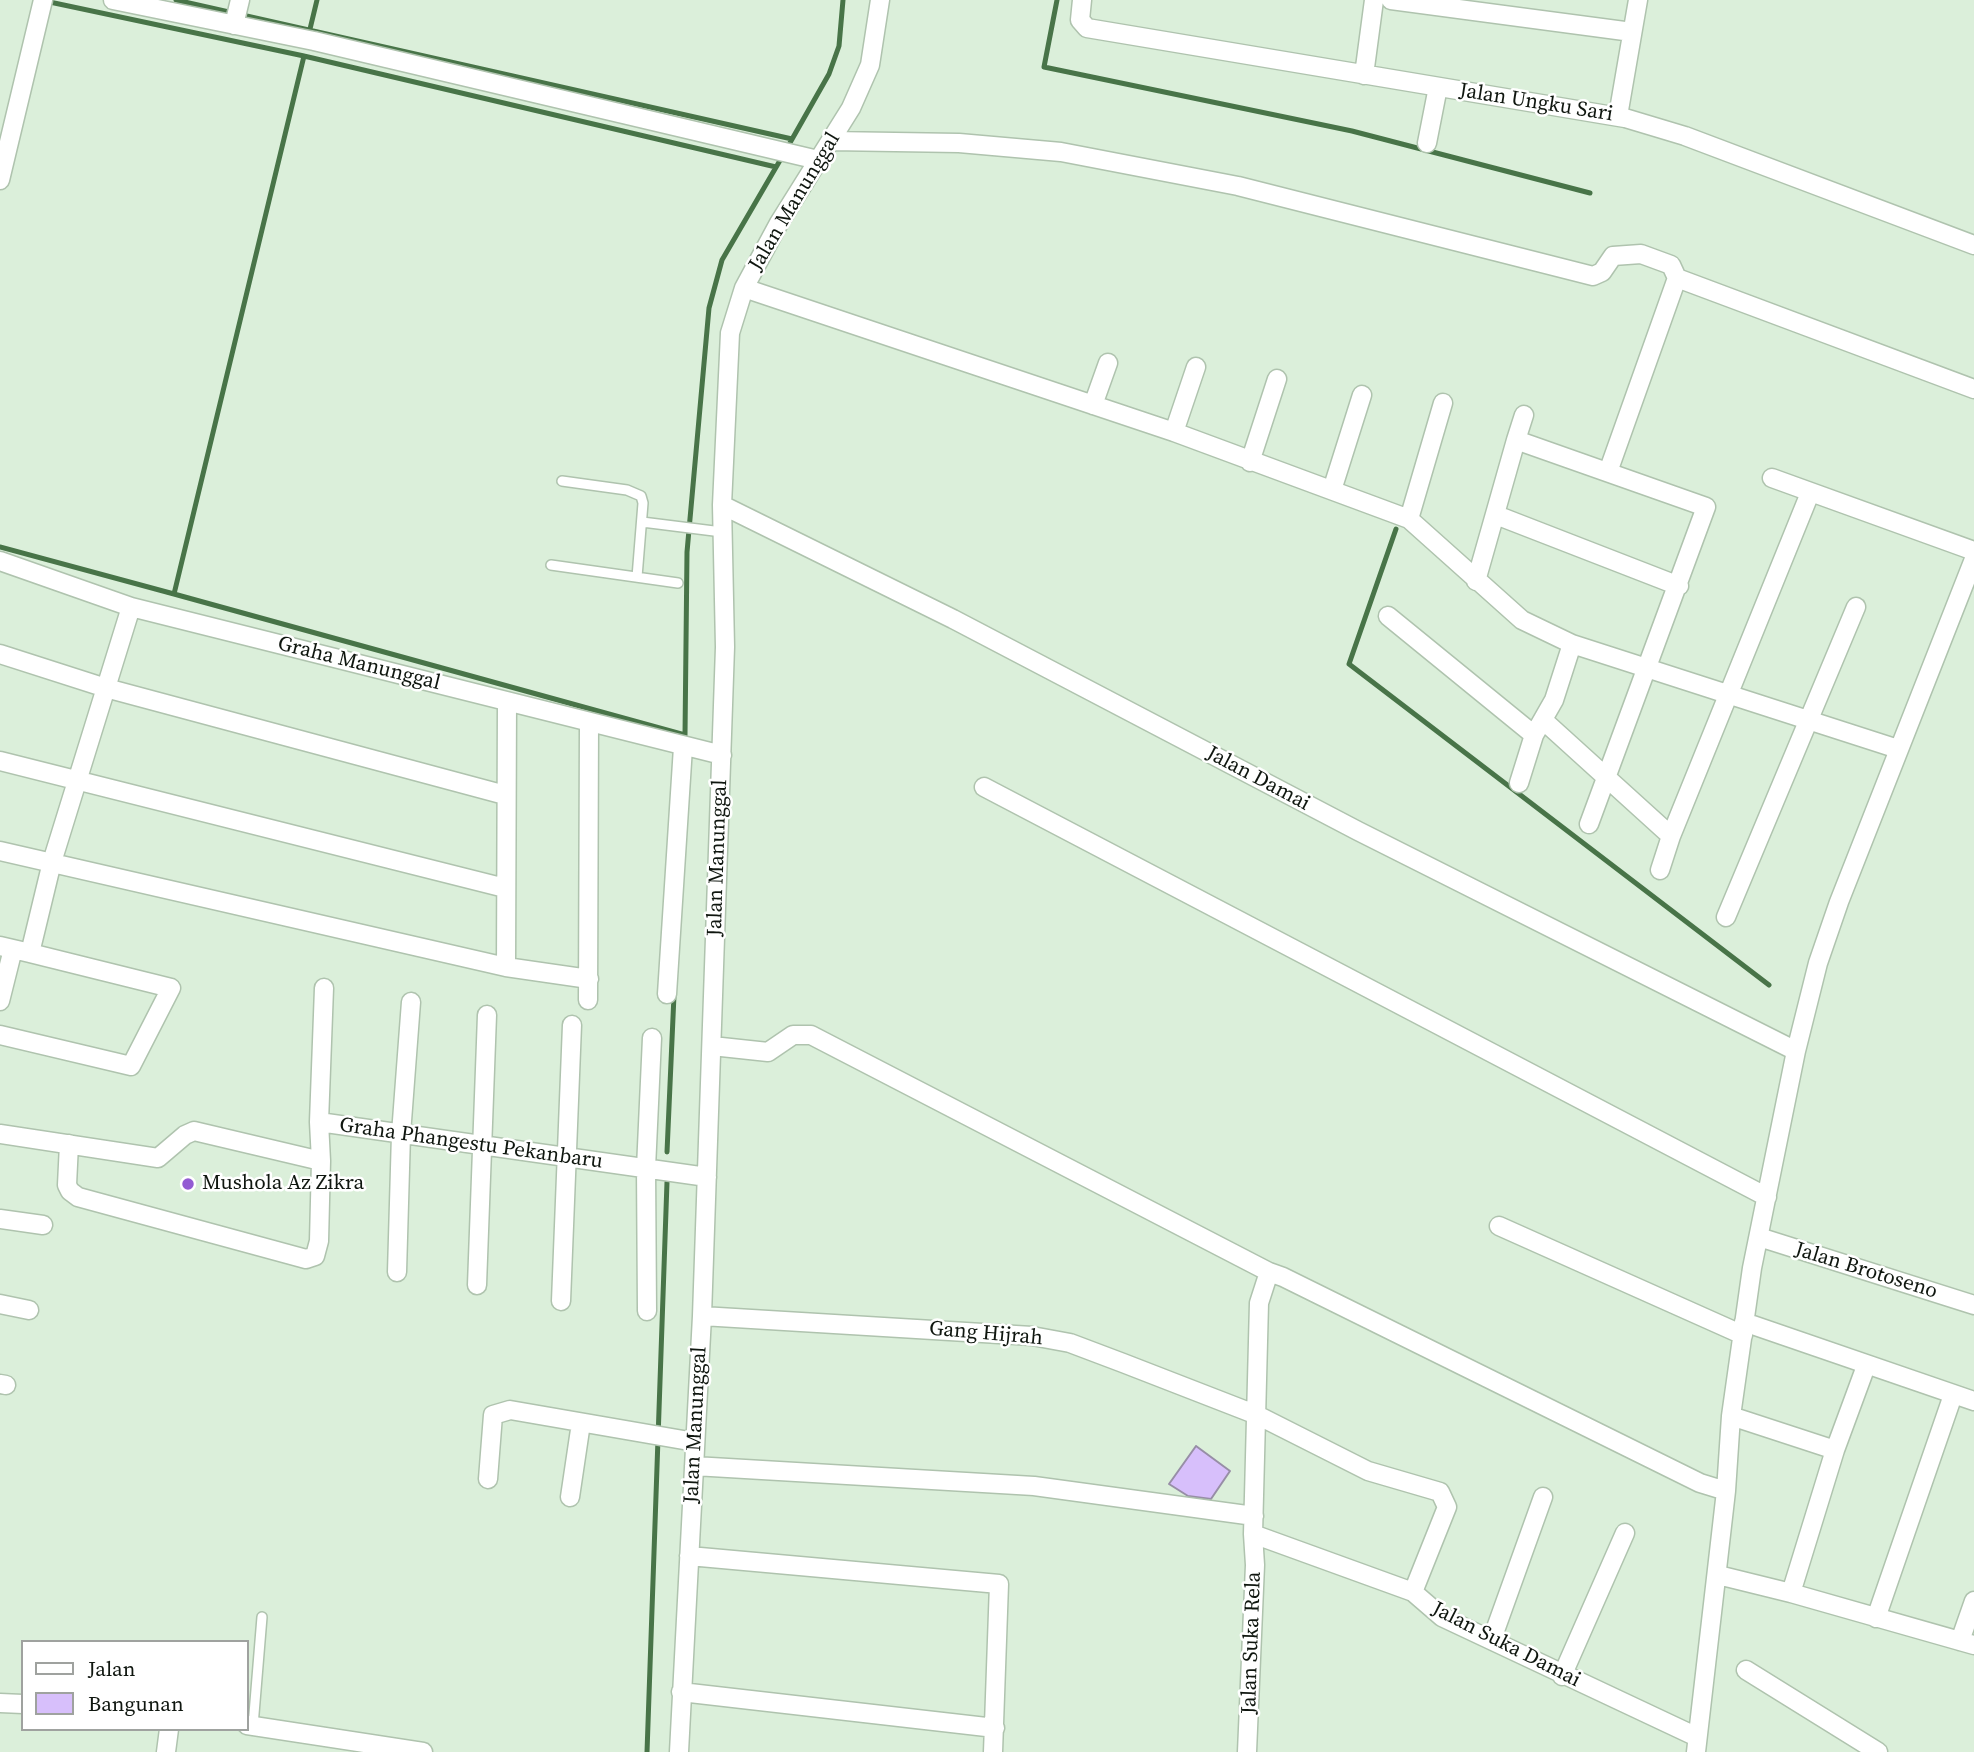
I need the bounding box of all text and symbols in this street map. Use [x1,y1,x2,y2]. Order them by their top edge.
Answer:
street label: Jalan Ungku Sari [1457,78,1615,128]
street label: Jalan Manunggal [744,128,846,276]
street label: Graha Manunggal [275,632,443,696]
street label: Jalan Damai [1202,741,1314,817]
street label: Jalan Manunggal [703,779,733,937]
street label: Graha Phangestu Pekanbaru [338,1113,604,1175]
place label: Mushola Az Zikra [202,1171,364,1197]
marker: Mushola Az Zikra [180,1176,196,1192]
street label: Jalan Brotoseno [1792,1237,1940,1305]
street label: Gang Hijrah [928,1316,1044,1352]
street label: Jalan Manunggal [679,1346,713,1504]
street label: Jalan Suka Rela [1237,1571,1267,1715]
street label: Jalan Suka Damai [1427,1597,1585,1693]
legend [21,1640,248,1731]
text: Jalan [88,1654,135,1683]
text: Bangunan [88,1689,184,1718]

